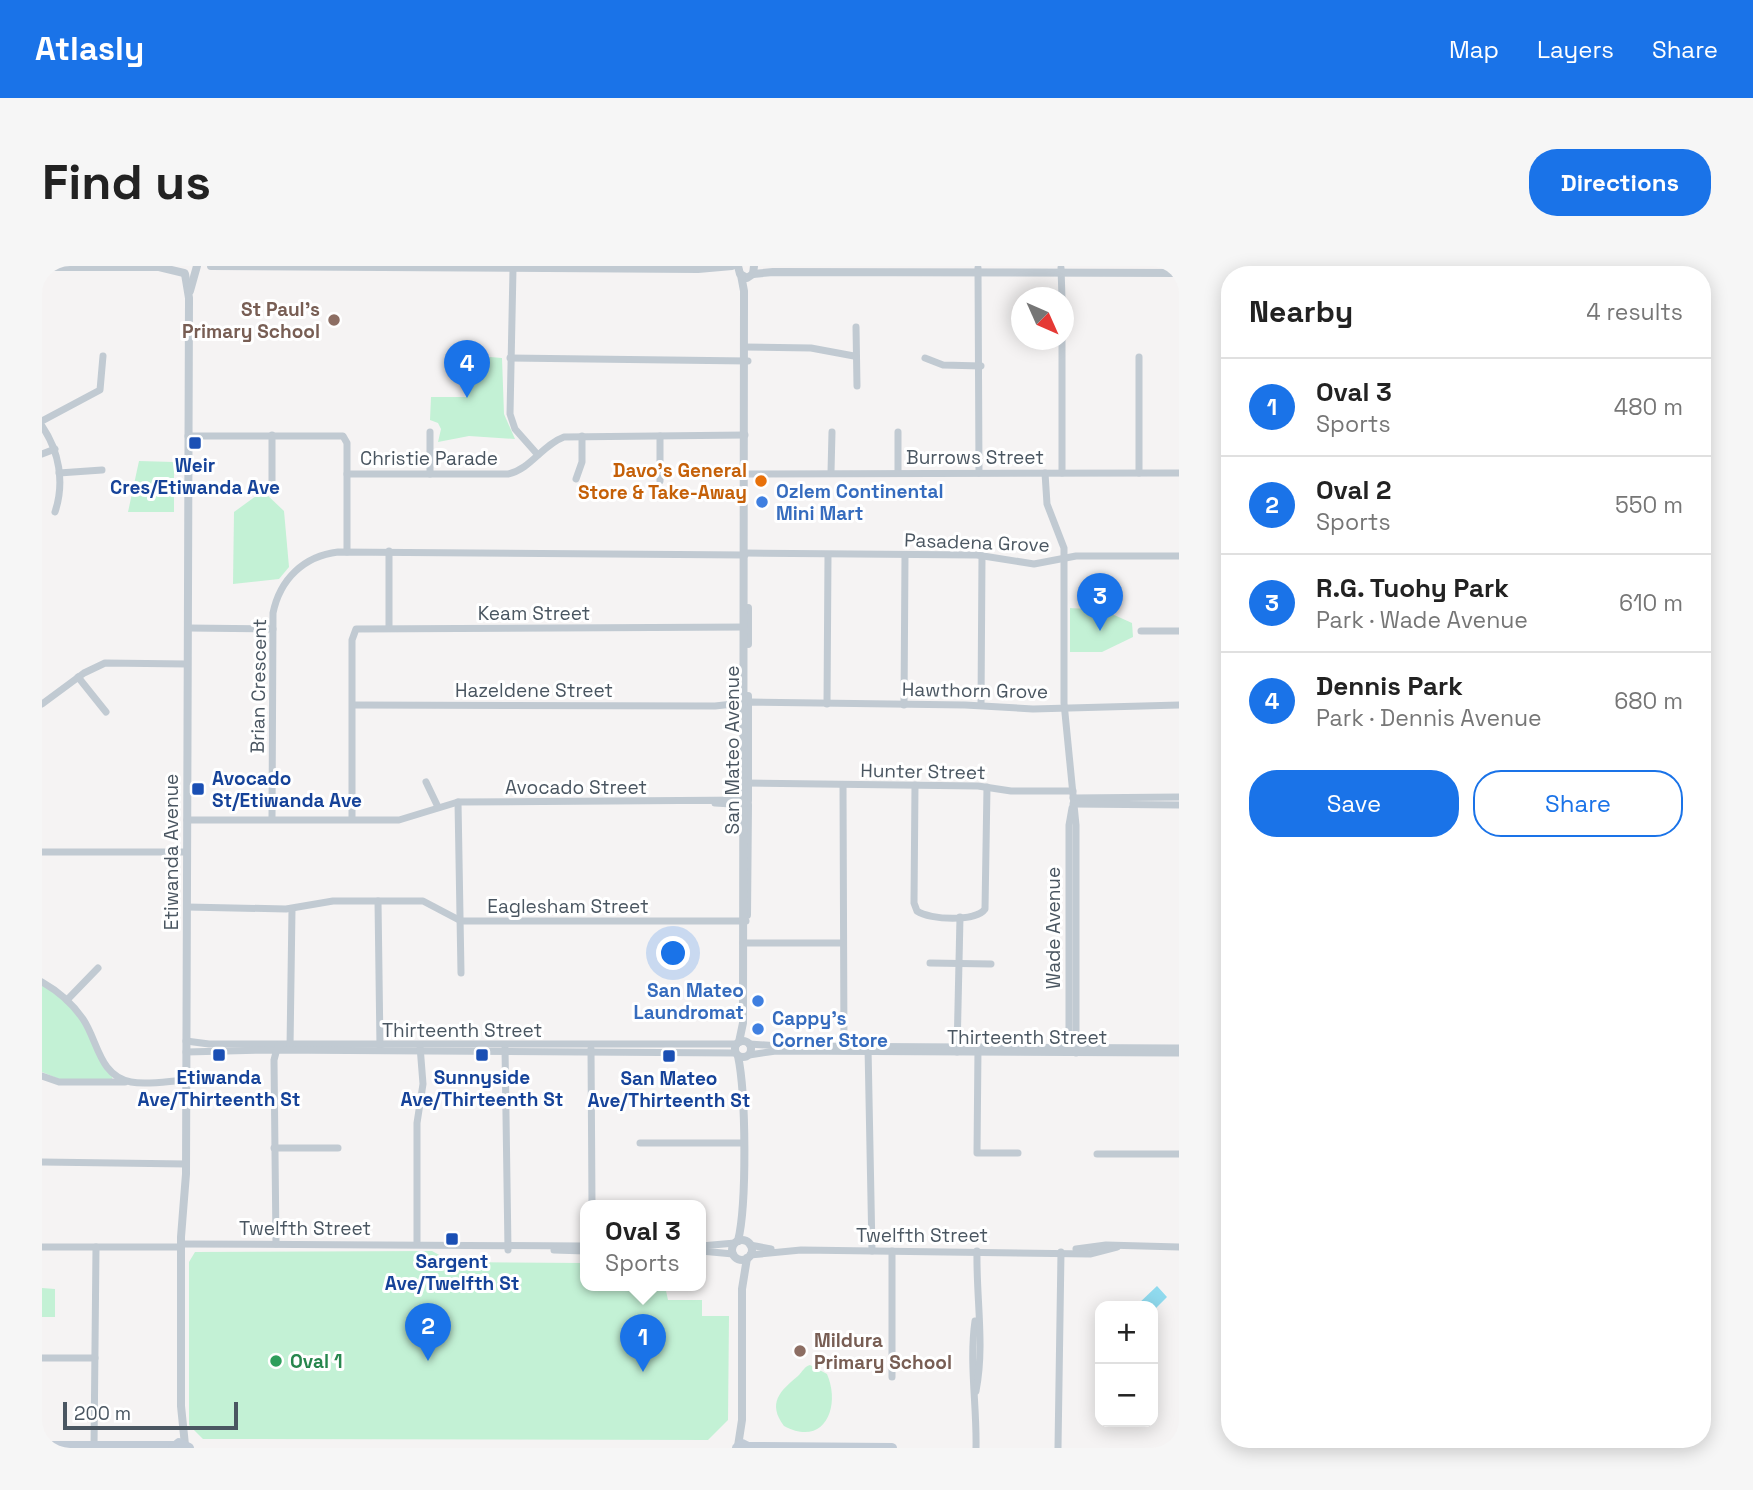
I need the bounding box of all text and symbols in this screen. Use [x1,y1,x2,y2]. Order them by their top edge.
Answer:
text: Atlasly [35,28,144,70]
text: Map [1449,34,1499,65]
text: Layers [1537,34,1614,65]
text: Share [1652,34,1718,65]
button: Directions [1529,149,1711,216]
text: Find us [42,151,211,213]
north arrow [1011,287,1074,350]
text: Nearby [1249,292,1353,331]
place label: St Paul's Primary School [182,297,320,344]
text: 4 results [1586,297,1683,327]
marker: St Paul's Primary School [326,312,342,328]
pin: 4 [444,340,490,398]
text: Oval 3 [1316,375,1392,409]
text: 1 [1267,392,1277,422]
text: 480 m [1614,392,1683,422]
text: Sports [1316,409,1391,439]
marker: Weir Cres/Etiwanda Ave [187,435,203,451]
street label: Burrows Street [906,445,1044,470]
street label: Christie Parade [360,446,498,471]
place label: Weir Cres/Etiwanda Ave [110,453,280,500]
place label: Davo's General Store & Take-Away [578,458,747,505]
marker: Davo's General Store & Take-Away [753,473,769,489]
text: Oval 2 [1316,473,1392,507]
place label: Ozlem Continental Mini Mart [776,479,944,526]
text: 2 [1265,490,1279,520]
text: 550 m [1615,490,1683,520]
marker: Ozlem Continental Mini Mart [754,494,770,510]
text: Sports [1316,507,1391,537]
street label: Pasadena Grove [904,527,1050,558]
text: R.G. Tuohy Park [1316,571,1509,605]
pin: 3 [1077,573,1123,631]
text: 3 [1265,588,1279,618]
text: 610 m [1619,588,1683,618]
street label: Keam Street [478,601,590,626]
text: Park · Wade Avenue [1316,605,1528,635]
street label: Brian Crescent [245,618,272,754]
street label: San Mateo Avenue [720,666,745,834]
text: Dennis Park [1316,669,1463,703]
street label: Hawthorn Grove [902,677,1048,704]
street label: Hazeldene Street [455,678,613,703]
text: 4 [1265,686,1279,716]
text: 680 m [1614,686,1683,716]
text: Park · Dennis Avenue [1316,703,1542,733]
street label: Hunter Street [860,758,986,785]
place label: Avocado St/Etiwanda Ave [212,766,362,813]
button: Save [1249,770,1459,837]
button: Share [1473,770,1683,837]
street label: Etiwanda Avenue [159,774,184,930]
street label: Avocado Street [505,775,647,800]
marker: Avocado St/Etiwanda Ave [190,781,206,797]
street label: Wade Avenue [1041,867,1066,989]
street label: Eaglesham Street [487,894,649,919]
your location [656,936,690,970]
place label: San Mateo Laundromat [633,978,744,1025]
marker: San Mateo Laundromat [750,993,766,1009]
place label: Cappy's Corner Store [772,1006,888,1053]
street label: Thirteenth Street [382,1018,542,1043]
marker: Cappy's Corner Store [750,1021,766,1037]
street label: Thirteenth Street [947,1025,1107,1050]
marker: Etiwanda Ave/Thirteenth St [211,1047,227,1063]
marker: Sunnyside Ave/Thirteenth St [474,1047,490,1063]
marker: San Mateo Ave/Thirteenth St [661,1048,677,1064]
place label: Etiwanda Ave/Thirteenth St [138,1065,300,1112]
place label: Sunnyside Ave/Thirteenth St [401,1065,563,1112]
place label: San Mateo Ave/Thirteenth St [588,1066,750,1113]
popup [580,1200,706,1291]
text: Oval 3 [605,1214,681,1248]
street label: Twelfth Street [239,1216,371,1241]
street label: Twelfth Street [856,1223,988,1248]
marker: Sargent Ave/Twelfth St [444,1231,460,1247]
text: Sports [605,1248,680,1278]
place label: Sargent Ave/Twelfth St [385,1249,519,1296]
map controls [1095,1301,1158,1427]
button: + [1095,1301,1158,1364]
pin: 2 [405,1303,451,1361]
pin: 1 [620,1314,666,1372]
place label: Mildura Primary School [814,1328,952,1375]
marker: Mildura Primary School [792,1343,808,1359]
place label: Oval 1 [290,1349,342,1374]
marker: Oval 1 [268,1353,284,1369]
button: − [1095,1364,1158,1427]
scale bar [63,1399,238,1431]
text: 200 m [74,1401,131,1426]

